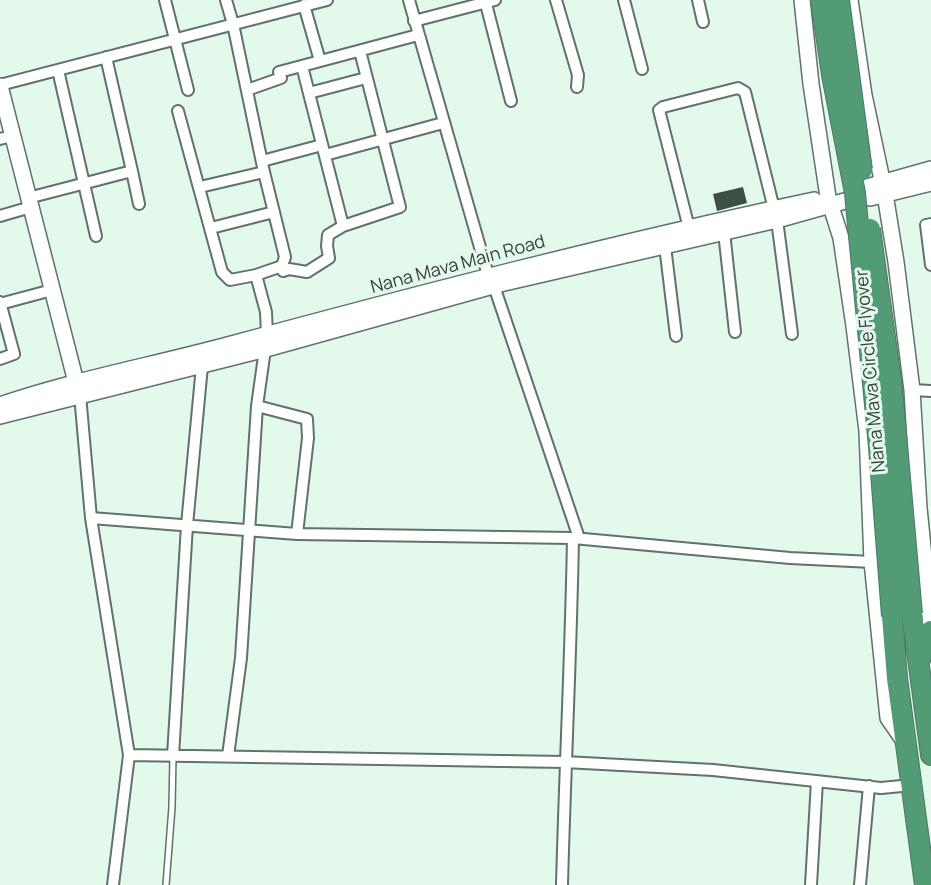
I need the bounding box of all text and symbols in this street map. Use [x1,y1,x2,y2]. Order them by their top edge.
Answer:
street label: Nana Mava Main Road [368,231,548,299]
street label: Nana Mava Circle Flyover [851,269,891,473]

